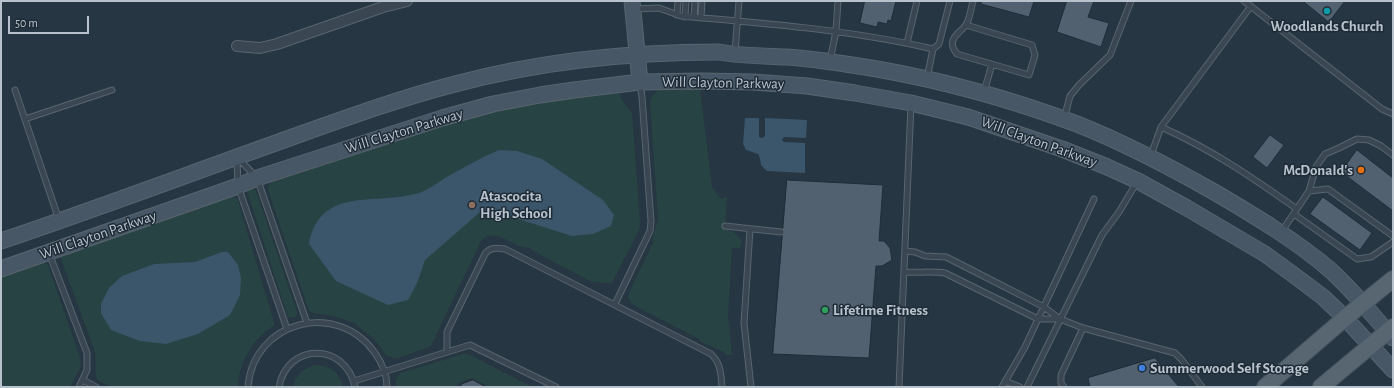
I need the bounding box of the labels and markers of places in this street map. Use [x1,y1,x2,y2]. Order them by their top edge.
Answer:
marker: Woodlands Church [1322,6,1332,16]
place label: Woodlands Church [1271,17,1383,35]
place label: McDonald's [1283,161,1353,179]
marker: McDonald's [1356,165,1366,175]
place label: Atascocita High School [480,187,552,222]
marker: Atascocita High School [467,200,477,210]
place label: Lifetime Fitness [833,301,928,319]
marker: Lifetime Fitness [820,305,830,315]
place label: Summerwood Self Storage [1150,359,1309,377]
marker: Summerwood Self Storage [1137,363,1147,373]

